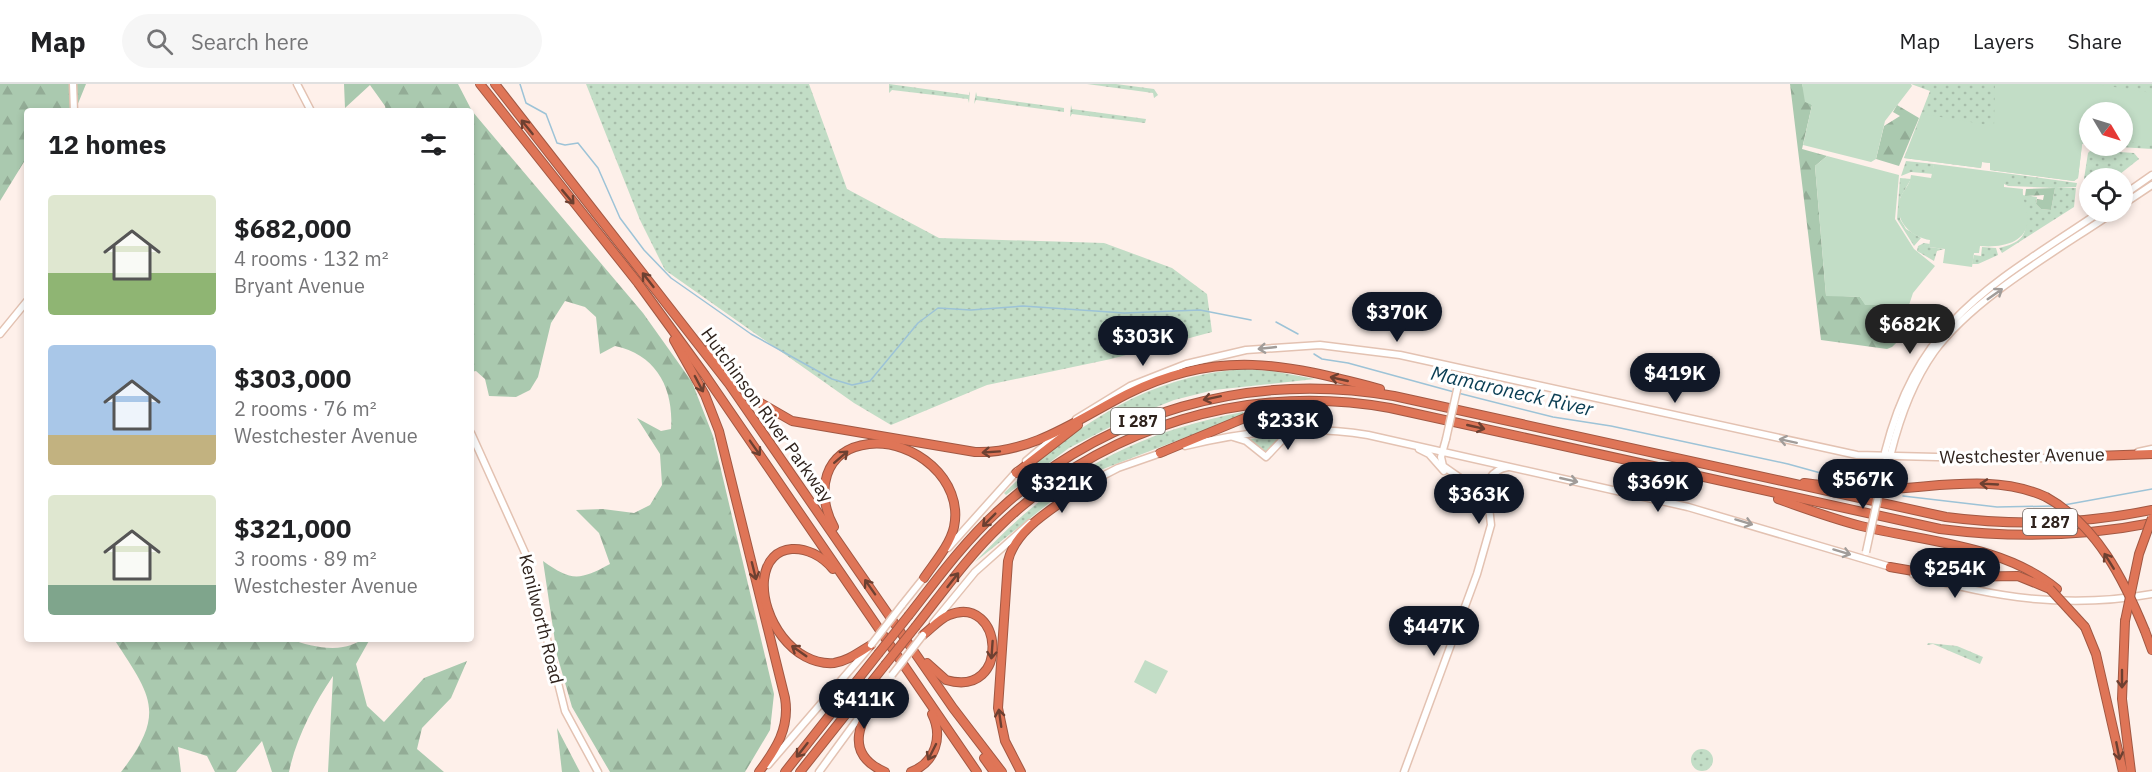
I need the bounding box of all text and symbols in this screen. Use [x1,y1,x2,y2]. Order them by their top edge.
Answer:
search box [122,14,542,68]
text: Map [30,23,86,60]
icon: search [143,25,176,58]
text: Search here [191,27,309,56]
text: Map [1900,27,1940,55]
text: Layers [1973,27,2035,55]
text: Share [2068,27,2122,55]
north arrow [2079,102,2133,156]
map controls [2079,102,2133,222]
one-way arrow [521,119,534,135]
text: 12 homes [48,127,166,161]
icon: filters [417,128,450,161]
button: locate [2079,168,2133,222]
one-way arrow [561,189,574,205]
text: $682,000 [234,211,351,245]
icon: home [96,219,168,291]
text: 4 rooms · 132 m² [234,245,389,272]
text: Bryant Avenue [234,272,365,299]
one-way arrow [642,272,655,288]
one-way arrow [1986,288,2002,300]
pin: $370K [1355,292,1439,343]
text: $370K [1366,298,1428,325]
pin: $682K [1868,304,1952,355]
text: $682K [1879,310,1941,337]
pin: $303K [1101,316,1185,367]
text: $303K [1112,322,1174,349]
street label: Hutchinson River Parkway [696,323,839,507]
one-way arrow [1258,343,1278,354]
pin: $419K [1633,353,1717,404]
water label: Mamaroneck River [1429,359,1596,422]
text: $419K [1644,359,1706,386]
text: $303,000 [234,361,351,395]
icon: home [96,369,168,441]
one-way arrow [1330,372,1349,384]
one-way arrow [694,375,705,393]
one-way arrow [1203,393,1222,404]
text: 2 rooms · 76 m² [234,395,377,422]
pin: $233K [1246,400,1330,451]
text: $233K [1257,406,1319,433]
road number: I 287 [1111,408,1165,434]
text: Westchester Avenue [234,422,418,449]
one-way arrow [1466,422,1486,433]
one-way arrow [1779,435,1798,447]
one-way arrow [749,440,761,456]
street label: Westchester Avenue [1939,443,2105,468]
one-way arrow [982,446,1002,457]
one-way arrow [833,450,848,464]
pin: $567K [1821,459,1905,510]
pin: $369K [1616,462,1700,513]
pin: $321K [1020,463,1104,514]
text: $567K [1832,465,1894,492]
text: $369K [1627,468,1689,495]
text: $321K [1031,469,1093,496]
pin: $363K [1437,474,1521,525]
one-way arrow [1559,475,1578,486]
one-way arrow [1980,479,2000,490]
text: $363K [1448,480,1510,507]
road number: I 287 [2023,509,2077,535]
text: $321,000 [234,511,351,545]
one-way arrow [981,512,996,527]
one-way arrow [1734,517,1753,528]
icon: home [96,519,168,591]
text: 3 rooms · 89 m² [234,545,377,572]
one-way arrow [1832,548,1851,559]
pin: $254K [1913,548,1997,599]
street label: Kenilworth Road [514,552,569,686]
one-way arrow [2103,552,2116,569]
text: $254K [1924,554,1986,581]
one-way arrow [748,561,760,580]
text: Westchester Avenue [234,572,418,599]
one-way arrow [946,572,959,588]
one-way arrow [864,579,876,596]
pin: $447K [1392,606,1476,657]
text: $447K [1403,612,1465,639]
one-way arrow [986,640,997,659]
one-way arrow [791,645,807,657]
one-way arrow [2116,668,2128,688]
pin: $411K [822,679,906,730]
text: $411K [833,685,895,712]
one-way arrow [994,709,1005,729]
one-way arrow [796,741,809,757]
one-way arrow [2113,741,2124,760]
one-way arrow [926,743,938,761]

